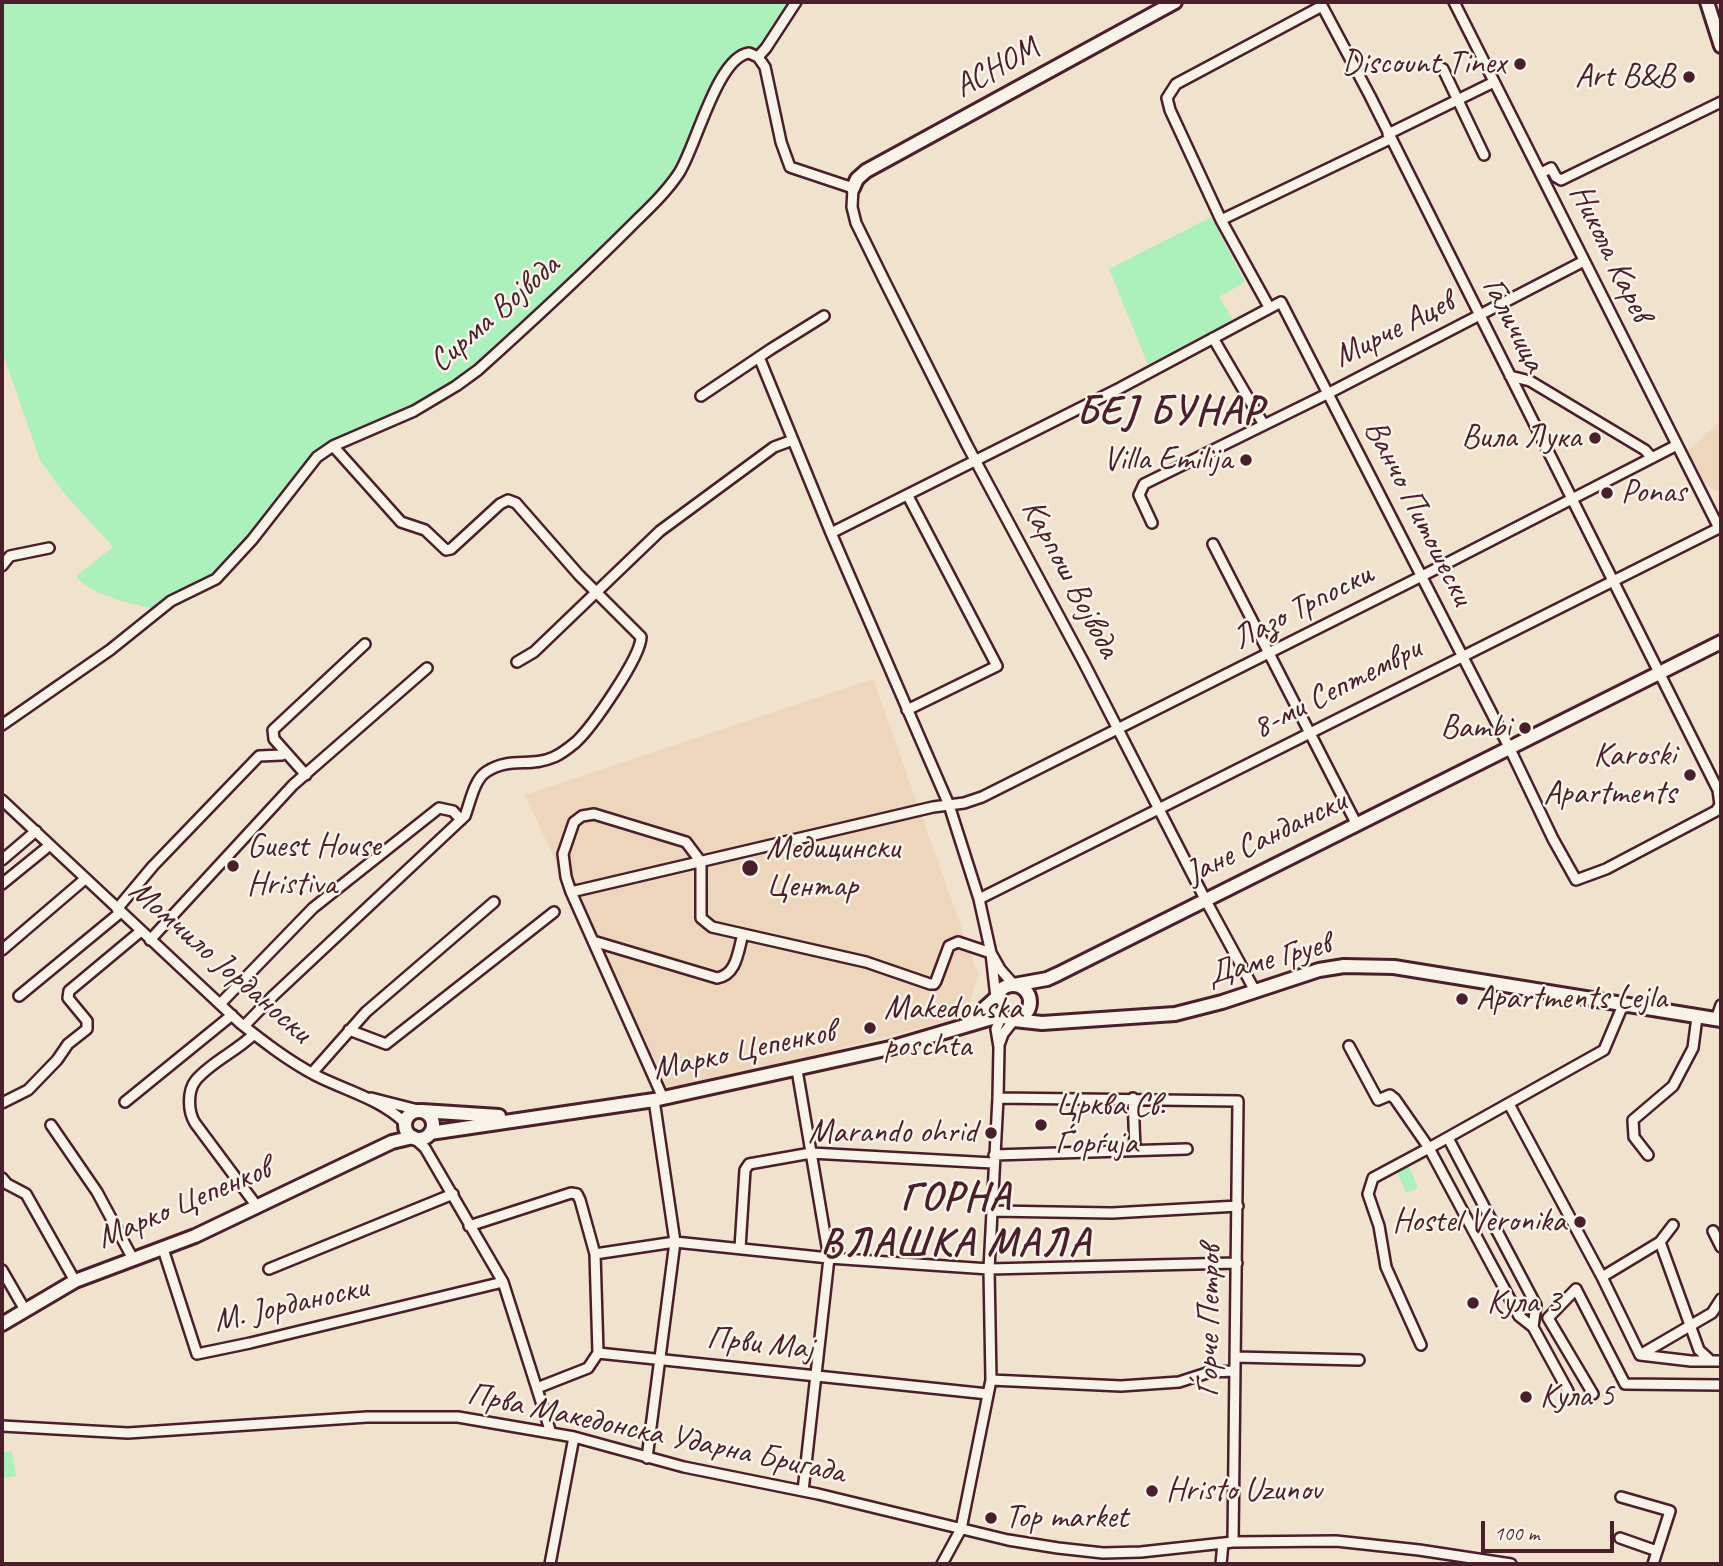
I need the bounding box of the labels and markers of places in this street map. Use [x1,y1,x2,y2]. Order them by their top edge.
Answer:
place label: Discount Tinex [1342,44,1506,84]
marker: Discount Tinex [1512,56,1528,72]
place label: Art B&B [1575,57,1675,97]
marker: Art B&B [1681,69,1697,85]
place label: Вила Лука [1461,418,1581,458]
marker: Вила Лука [1587,430,1603,446]
place label: Villa Emilija [1103,440,1232,480]
marker: Villa Emilija [1238,452,1254,468]
place label: Ponas [1621,473,1686,513]
marker: Ponas [1599,485,1615,501]
place label: Bambi [1440,708,1511,748]
marker: Bambi [1517,720,1533,736]
place label: Karoski Apartments [1544,736,1676,814]
marker: Karoski Apartments [1682,767,1698,783]
place label: Guest House Hristiva [247,827,381,905]
place label: Медицински Центар [766,829,900,907]
marker: Guest House Hristiva [225,858,241,874]
marker: Медицински Центар [740,858,760,878]
place label: Apartments Lejla [1476,979,1667,1019]
place label: Makedonska poschta [884,989,1022,1067]
marker: Apartments Lejla [1454,991,1470,1007]
marker: Makedonska poschta [862,1020,878,1036]
place label: Црква Св. Ѓoрѓијa [1055,1086,1165,1164]
place label: Marando ohrid [808,1113,977,1153]
marker: Црква Св. Ѓoрѓијa [1033,1117,1049,1133]
marker: Marando ohrid [983,1125,999,1141]
place label: Hostel Veronika [1392,1202,1566,1242]
marker: Hostel Veronika [1572,1214,1588,1230]
place label: Кула 3 [1487,1283,1561,1323]
marker: Кула 3 [1465,1295,1481,1311]
place label: Кула 5 [1540,1377,1614,1417]
marker: Кула 5 [1518,1389,1534,1405]
place label: Hristo Uzunov [1166,1471,1322,1511]
marker: Hristo Uzunov [1144,1483,1160,1499]
place label: Top market [1005,1498,1128,1538]
marker: Top market [983,1510,999,1526]

